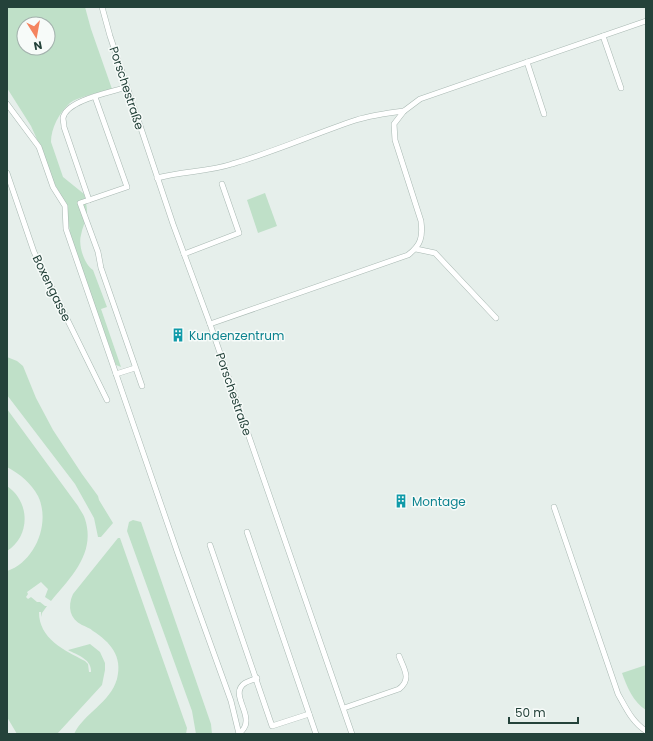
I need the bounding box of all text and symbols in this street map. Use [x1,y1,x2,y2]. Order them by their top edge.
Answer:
north arrow [16,16,56,56]
text: N [32,37,43,54]
street label: Porschestraße [106,44,148,132]
street label: Boxengasse [29,252,75,324]
building icon: Kundenzentrum [170,327,186,343]
place label: Kundenzentrum [189,327,284,344]
street label: Porschestraße [212,350,256,438]
building icon: Montage [393,493,409,509]
place label: Montage [412,493,466,510]
scale bar [509,699,578,725]
text: 50 m [515,704,546,721]

